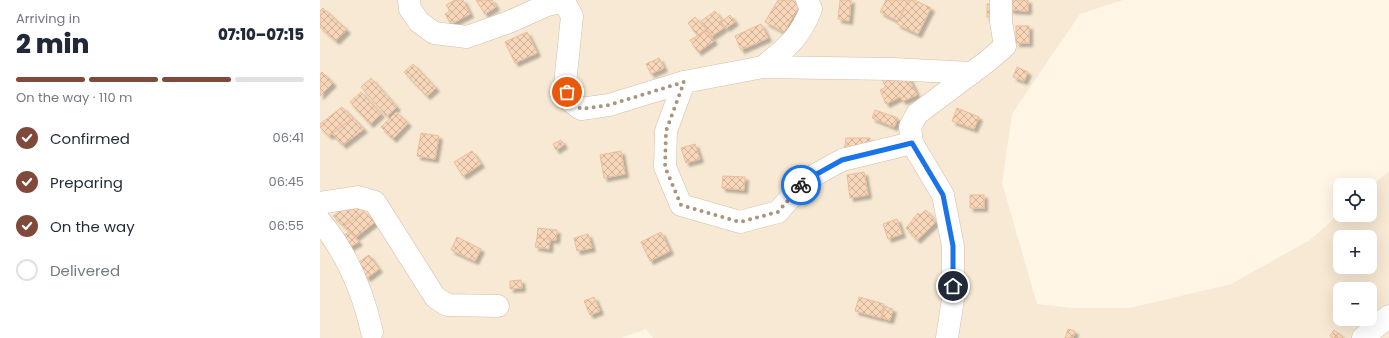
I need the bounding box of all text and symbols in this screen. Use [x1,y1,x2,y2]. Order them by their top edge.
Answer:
text: Arriving in [16,9,80,28]
text: 07:10–07:15 [218,24,304,45]
text: 2 min [16,26,89,62]
pin [550,75,584,109]
icon: bag [556,81,578,103]
text: On the way · 110 m [16,88,132,107]
icon: check [16,127,38,149]
text: Confirmed [50,128,130,149]
text: 06:41 [272,128,304,147]
courier [781,165,821,205]
icon: check [16,171,38,193]
text: Preparing [50,172,123,193]
text: 06:45 [268,172,304,191]
icon: bike [790,174,812,196]
map controls [1333,178,1377,326]
button: locate [1333,178,1377,222]
icon: check [16,215,38,237]
text: On the way [50,216,135,237]
text: 06:55 [268,216,304,235]
button: + [1333,230,1377,274]
text: Delivered [50,260,120,281]
pin [936,269,970,303]
icon: home [942,275,964,297]
button: − [1333,282,1377,326]

